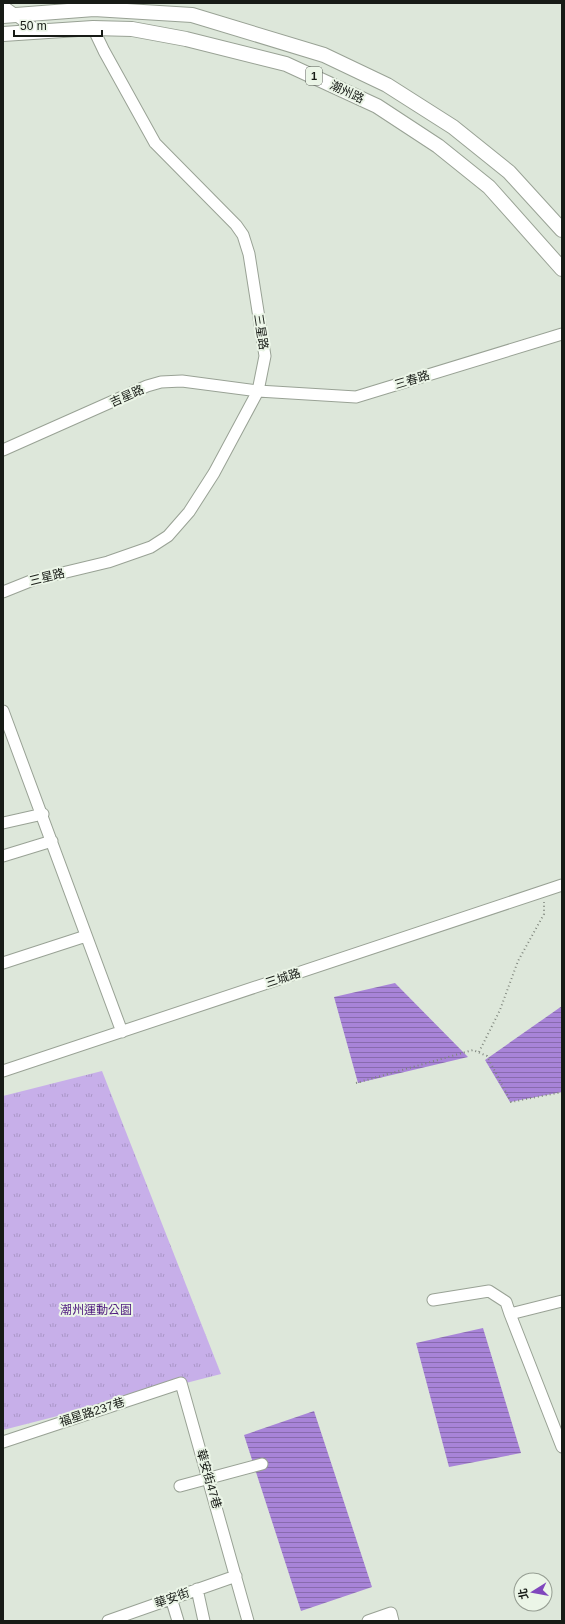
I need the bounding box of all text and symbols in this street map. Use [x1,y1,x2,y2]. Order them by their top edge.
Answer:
scale bar [14,12,102,38]
text: 50 m [20,19,47,33]
road number: 1 [306,67,322,85]
street label: 潮州路 [328,78,366,106]
street label: 三星路 [251,313,271,351]
street label: 三春路 [393,368,431,392]
street label: 吉星路 [108,382,146,410]
street label: 三星路 [28,566,66,588]
street label: 三城路 [264,966,302,990]
park label: 潮州運動公園 [60,1303,132,1317]
street label: 福星路237巷 [57,1395,127,1429]
street label: 華安街47巷 [194,1448,224,1510]
north arrow [513,1572,553,1612]
street label: 華安街 [153,1586,191,1610]
text: 北 [516,1587,530,1600]

